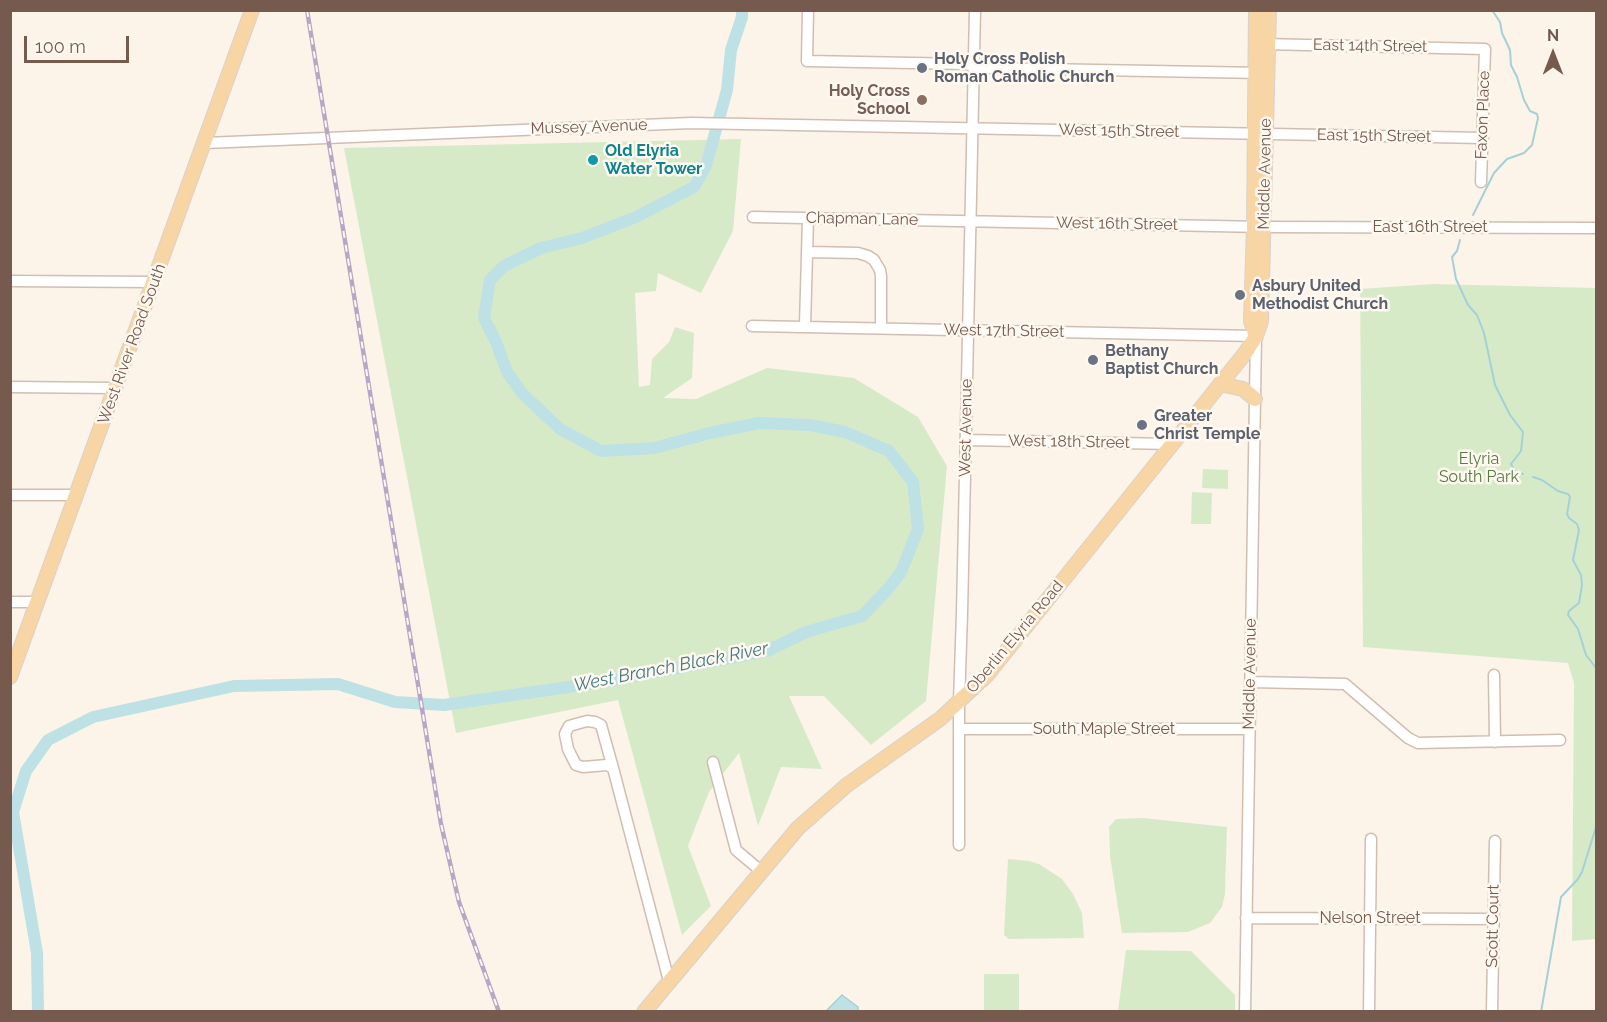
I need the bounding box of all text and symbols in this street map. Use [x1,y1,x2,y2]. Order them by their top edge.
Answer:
scale bar [27,24,132,62]
north arrow [1523,24,1583,84]
text: N [1547,26,1559,45]
street label: East 14th Street [1313,35,1427,57]
text: 100 m [35,36,86,57]
place label: Holy Cross Polish Roman Catholic Church [934,49,1115,87]
marker: Holy Cross Polish Roman Catholic Church [915,61,929,75]
street label: Faxon Place [1472,70,1494,160]
place label: Holy Cross School [829,81,910,119]
marker: Holy Cross School [915,93,929,107]
street label: Mussey Avenue [530,115,648,139]
street label: Middle Avenue [1254,118,1276,230]
street label: West 15th Street [1058,120,1180,142]
street label: East 15th Street [1317,125,1431,147]
place label: Old Elyria Water Tower [605,141,702,179]
marker: Old Elyria Water Tower [586,153,600,167]
street label: Chapman Lane [806,208,918,230]
street label: West 16th Street [1056,213,1178,235]
street label: East 16th Street [1372,217,1488,237]
street label: West River Road South [94,261,170,427]
place label: Asbury United Methodist Church [1252,276,1388,314]
marker: Asbury United Methodist Church [1233,288,1247,302]
street label: West 17th Street [944,320,1064,342]
place label: Bethany Baptist Church [1105,341,1218,379]
marker: Bethany Baptist Church [1086,353,1100,367]
street label: West Avenue [956,379,976,477]
place label: Greater Christ Temple [1154,406,1260,444]
marker: Greater Christ Temple [1135,418,1149,432]
street label: West 18th Street [1008,431,1130,453]
park label: Elyria South Park [1439,449,1519,487]
street label: Oberlin Elyria Road [962,577,1068,697]
street label: Middle Avenue [1239,618,1261,730]
water label: West Branch Black River [572,638,770,696]
street label: South Maple Street [1033,719,1175,739]
street label: Scott Court [1483,884,1503,968]
street label: Nelson Street [1320,908,1420,928]

